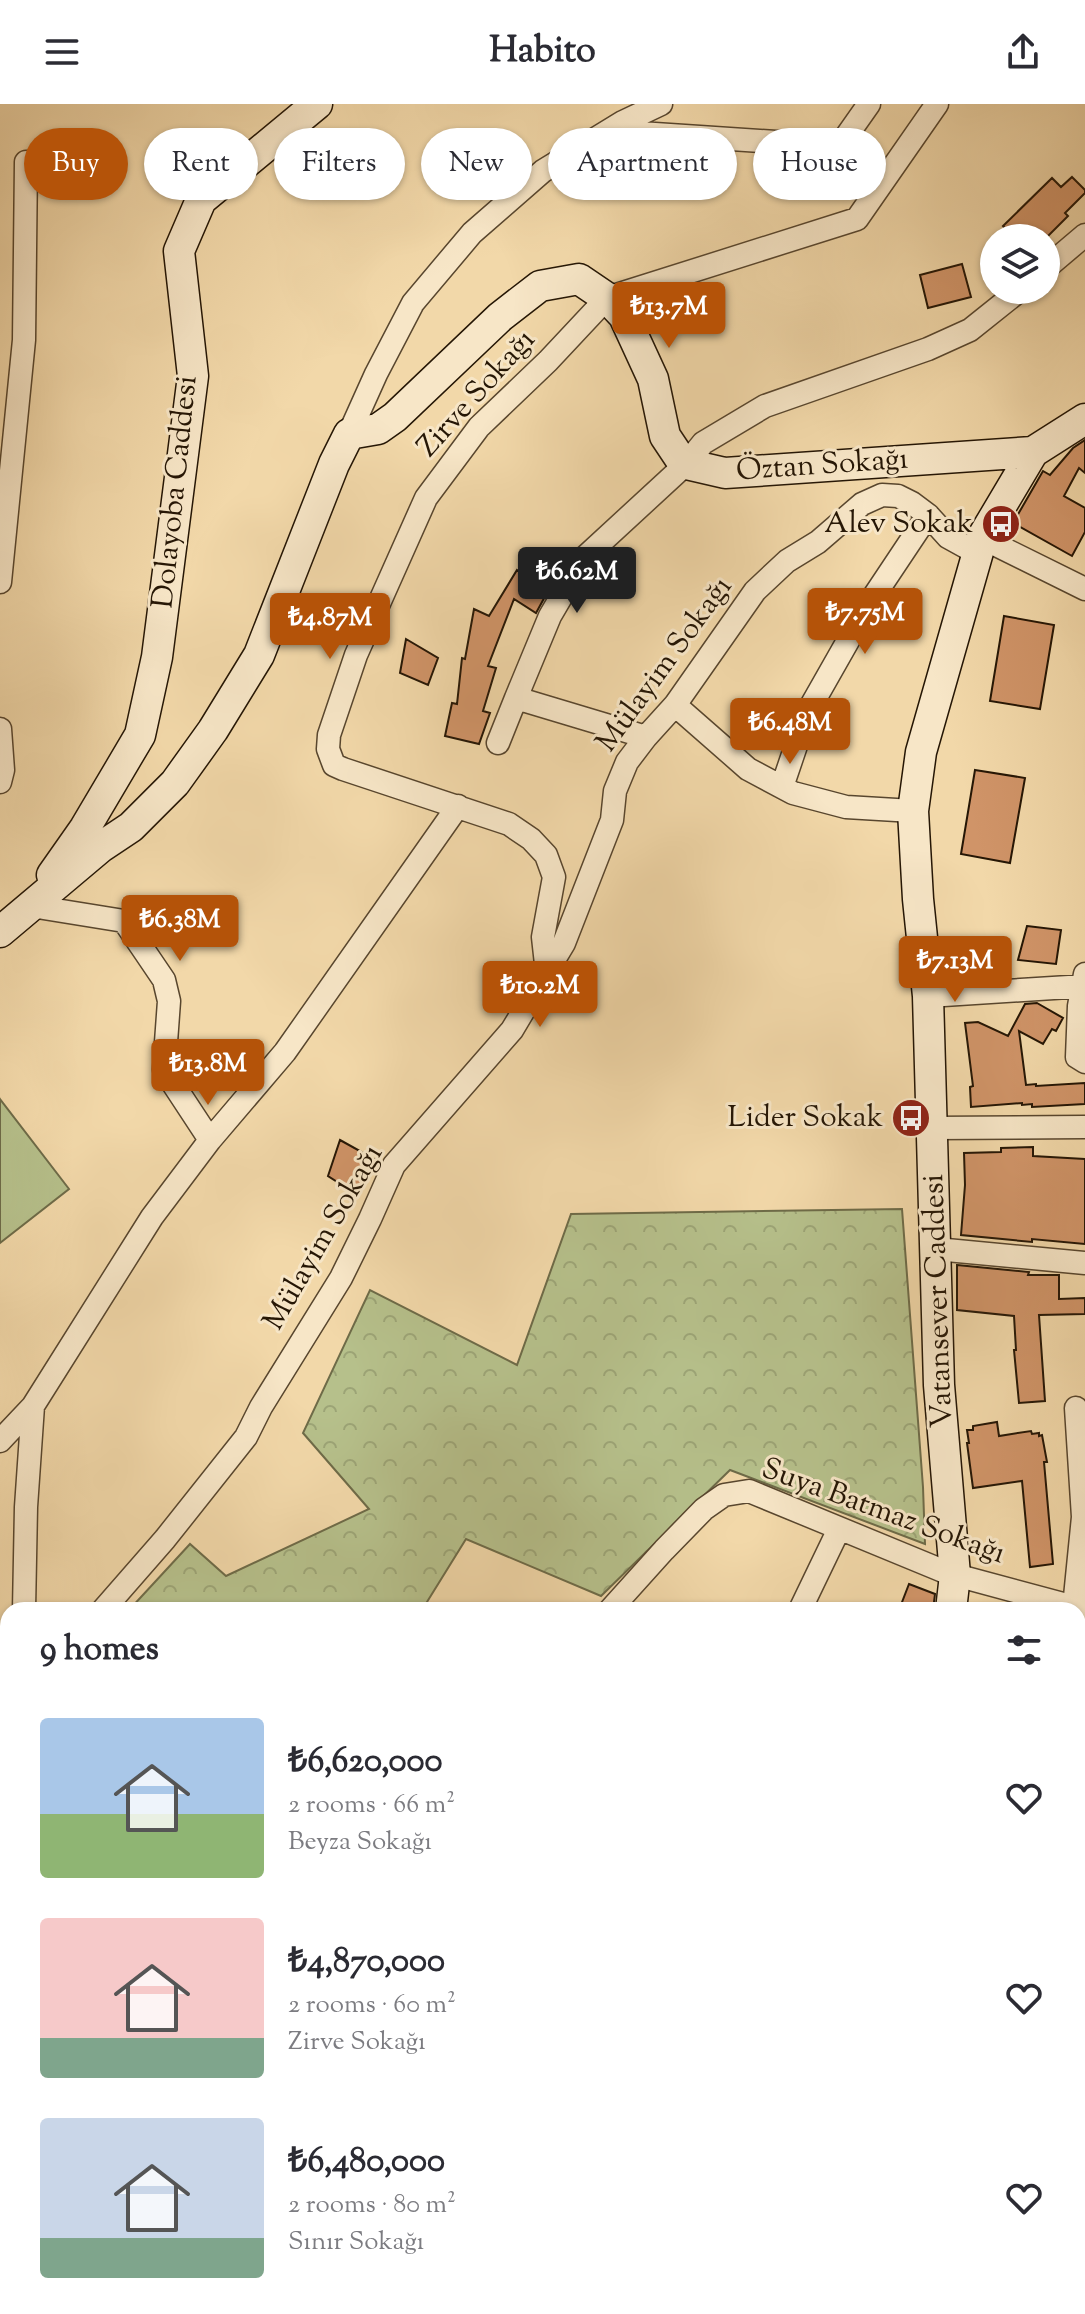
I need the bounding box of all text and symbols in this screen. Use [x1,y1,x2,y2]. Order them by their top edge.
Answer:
text: Habito [489,26,596,78]
icon: menu [40,30,84,74]
icon: share [1001,30,1045,74]
chip: Buy [24,128,128,200]
chip: Rent [144,128,258,200]
chip: Filters [274,128,405,200]
chip: New [421,128,532,200]
chip: Apartment [548,128,737,200]
chip: House [753,128,886,200]
map controls [980,224,1060,304]
button: layers [980,224,1060,304]
pin: ₺13.7M [604,282,734,350]
text: ₺13.7M [630,289,708,326]
street label: Zirve Sokağı [408,321,546,467]
street label: Dolayoba Caddesi [142,374,210,610]
street label: Öztan Sokağı [735,439,909,493]
place label: Alev Sokak [824,503,973,546]
bus stop icon: Alev Sokak [980,503,1022,545]
pin: ₺6.62M [512,547,642,615]
text: ₺6.62M [536,554,618,591]
street label: Mülayim Sokağı [587,568,743,762]
pin: ₺7.75M [800,588,930,656]
pin: ₺4.87M [265,593,395,661]
text: ₺7.75M [825,595,905,632]
text: ₺4.87M [288,600,372,637]
pin: ₺6.48M [725,698,855,766]
text: ₺6.48M [748,705,832,742]
pin: ₺6.38M [115,895,245,963]
text: ₺6.38M [140,902,221,939]
pin: ₺7.13M [890,936,1020,1004]
text: ₺7.13M [917,943,993,980]
pin: ₺10.2M [475,961,605,1029]
text: ₺10.2M [500,968,580,1005]
pin: ₺13.8M [143,1039,273,1107]
text: ₺13.8M [169,1046,247,1083]
place label: Lider Sokak [728,1097,883,1140]
bus stop icon: Lider Sokak [890,1097,932,1139]
street label: Mülayim Sokağı [253,1137,395,1339]
street label: Vatansever Caddesi [913,1173,965,1429]
street label: Suya Batmaz Sokağı [755,1448,1011,1576]
text: 9 homes [40,1626,159,1675]
icon: filters [1002,1628,1046,1672]
text: ₺6,620,000 [288,1738,443,1787]
icon: home [104,1750,200,1846]
icon: heart [1002,1776,1046,1820]
text: 2 rooms · 66 m² [288,1787,455,1824]
text: Beyza Sokağı [288,1824,432,1861]
text: ₺4,870,000 [288,1938,445,1987]
icon: home [104,1950,200,2046]
icon: heart [1002,1976,1046,2020]
text: 2 rooms · 60 m² [288,1987,456,2024]
text: Zirve Sokağı [288,2024,426,2061]
text: ₺6,480,000 [288,2138,445,2187]
icon: home [104,2150,200,2246]
icon: heart [1002,2176,1046,2220]
text: 2 rooms · 80 m² [288,2187,456,2224]
text: Sınır Sokağı [288,2224,424,2261]

